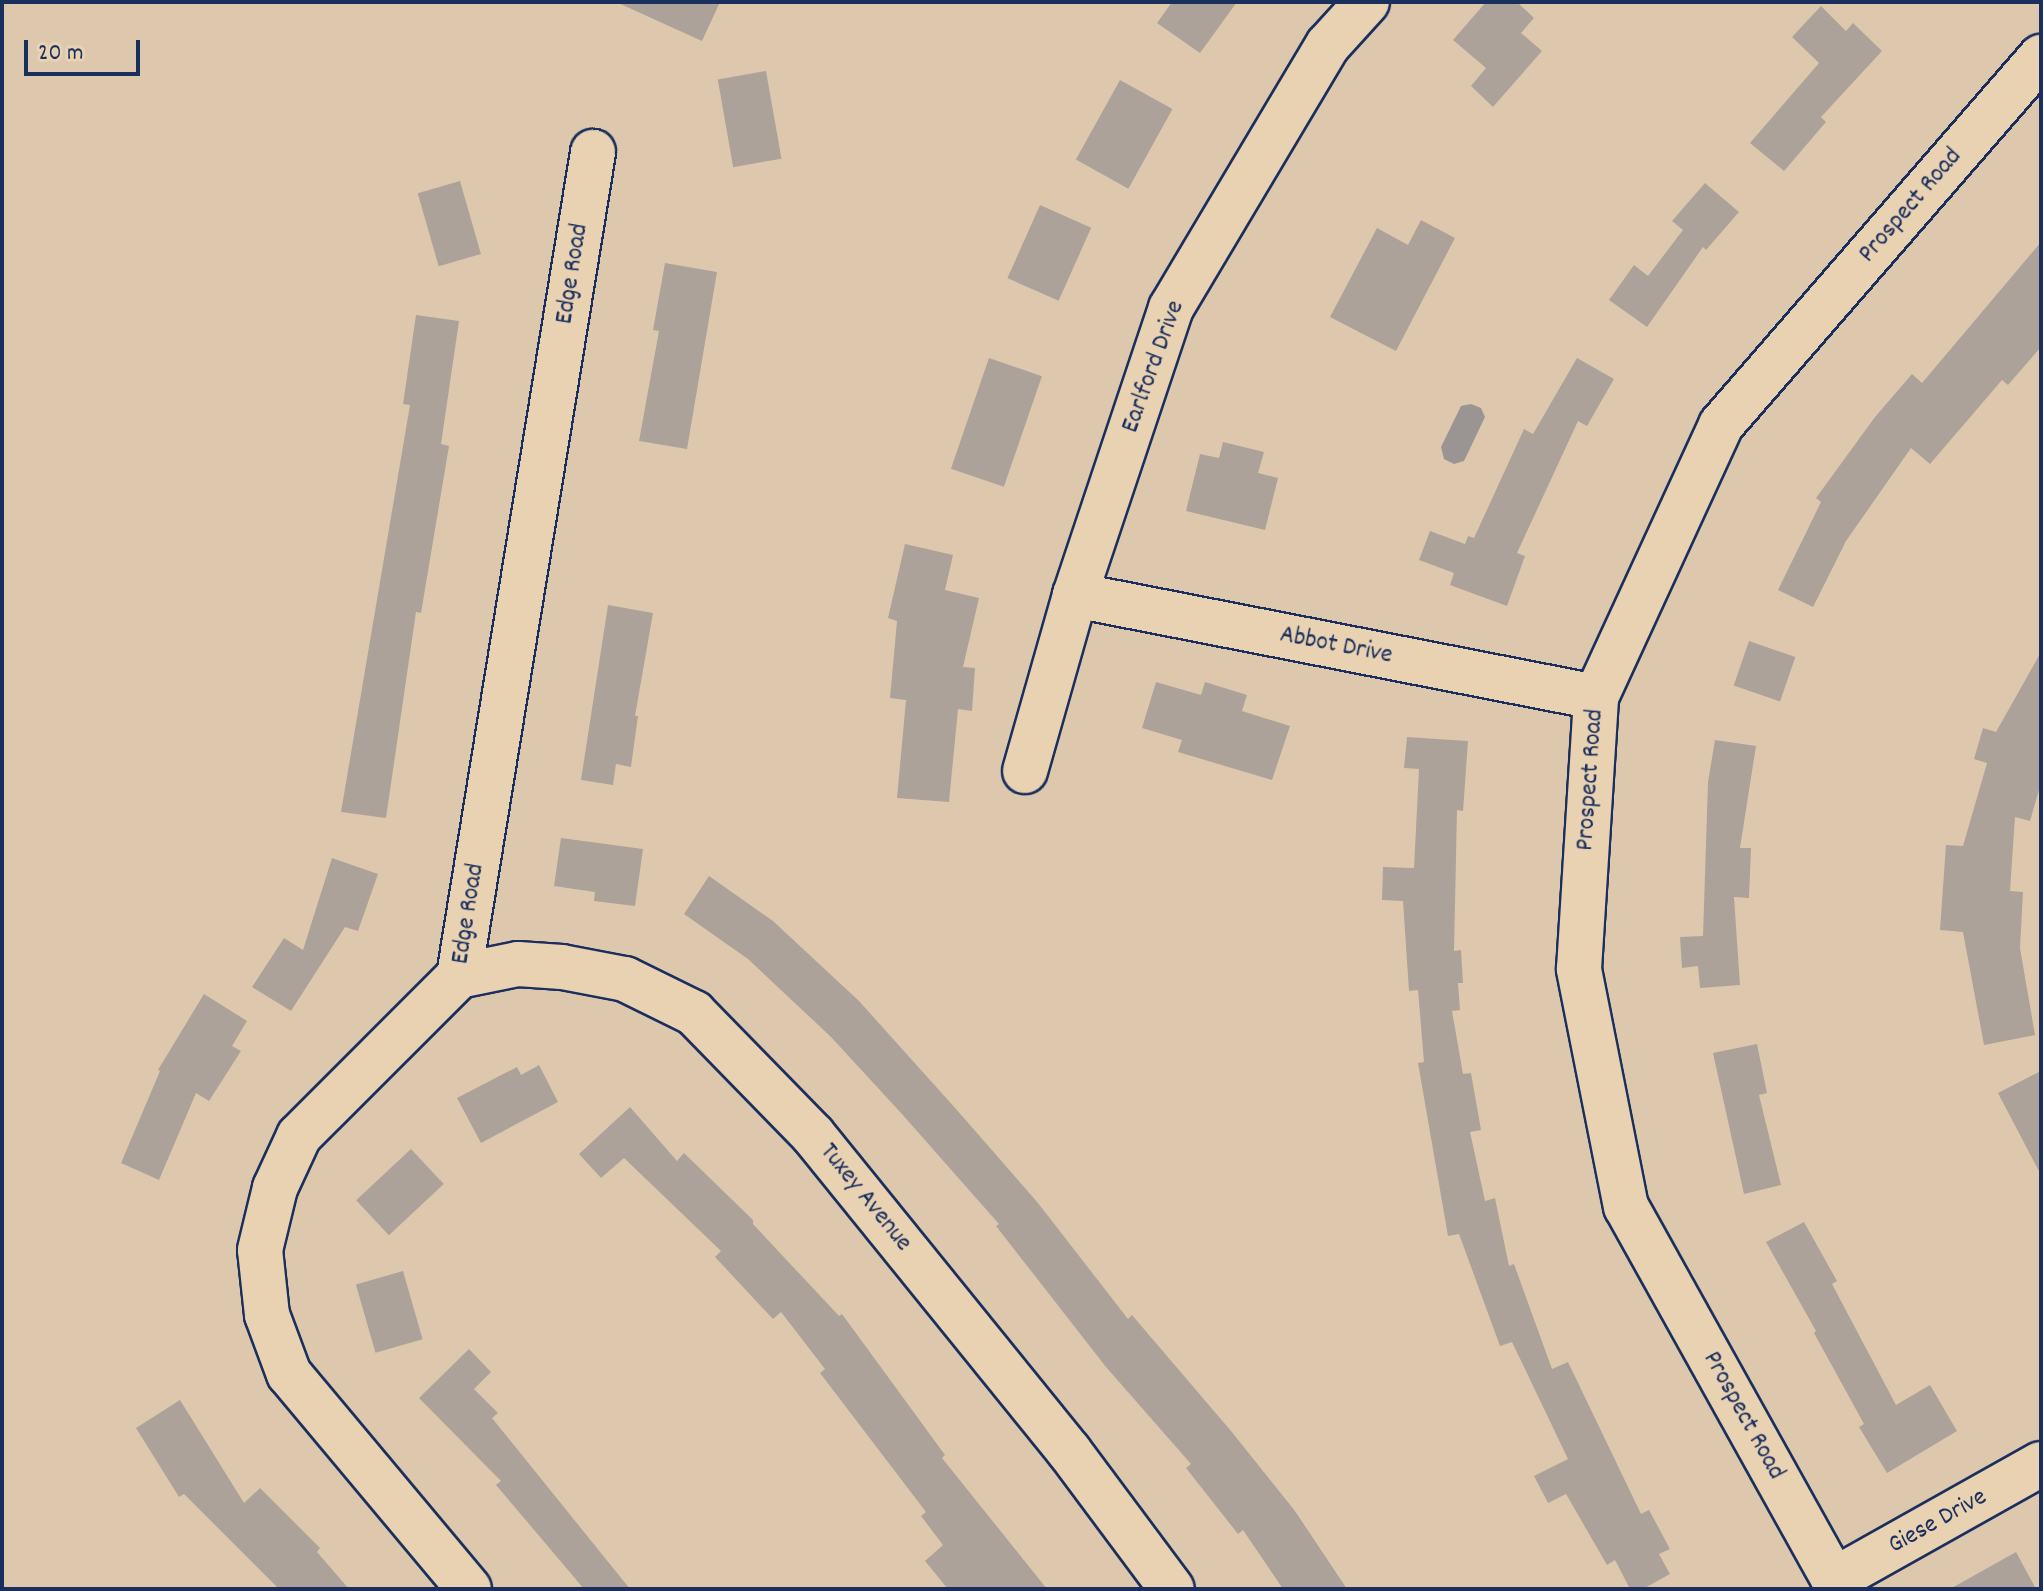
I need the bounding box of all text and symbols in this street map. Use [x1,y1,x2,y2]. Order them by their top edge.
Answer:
scale bar [28,24,144,74]
text: 20 m [38,37,84,71]
street label: Prospect Road [1853,142,1969,270]
street label: Edge Road [550,221,596,327]
street label: Earlford Drive [1116,297,1192,437]
street label: Abbot Drive [1277,620,1395,672]
street label: Prospect Road [1570,708,1612,852]
street label: Edge Road [446,861,492,967]
street label: Tuxey Avenue [812,1138,918,1258]
street label: Prospect Road [1695,1346,1791,1486]
street label: Giese Drive [1883,1482,1993,1562]

